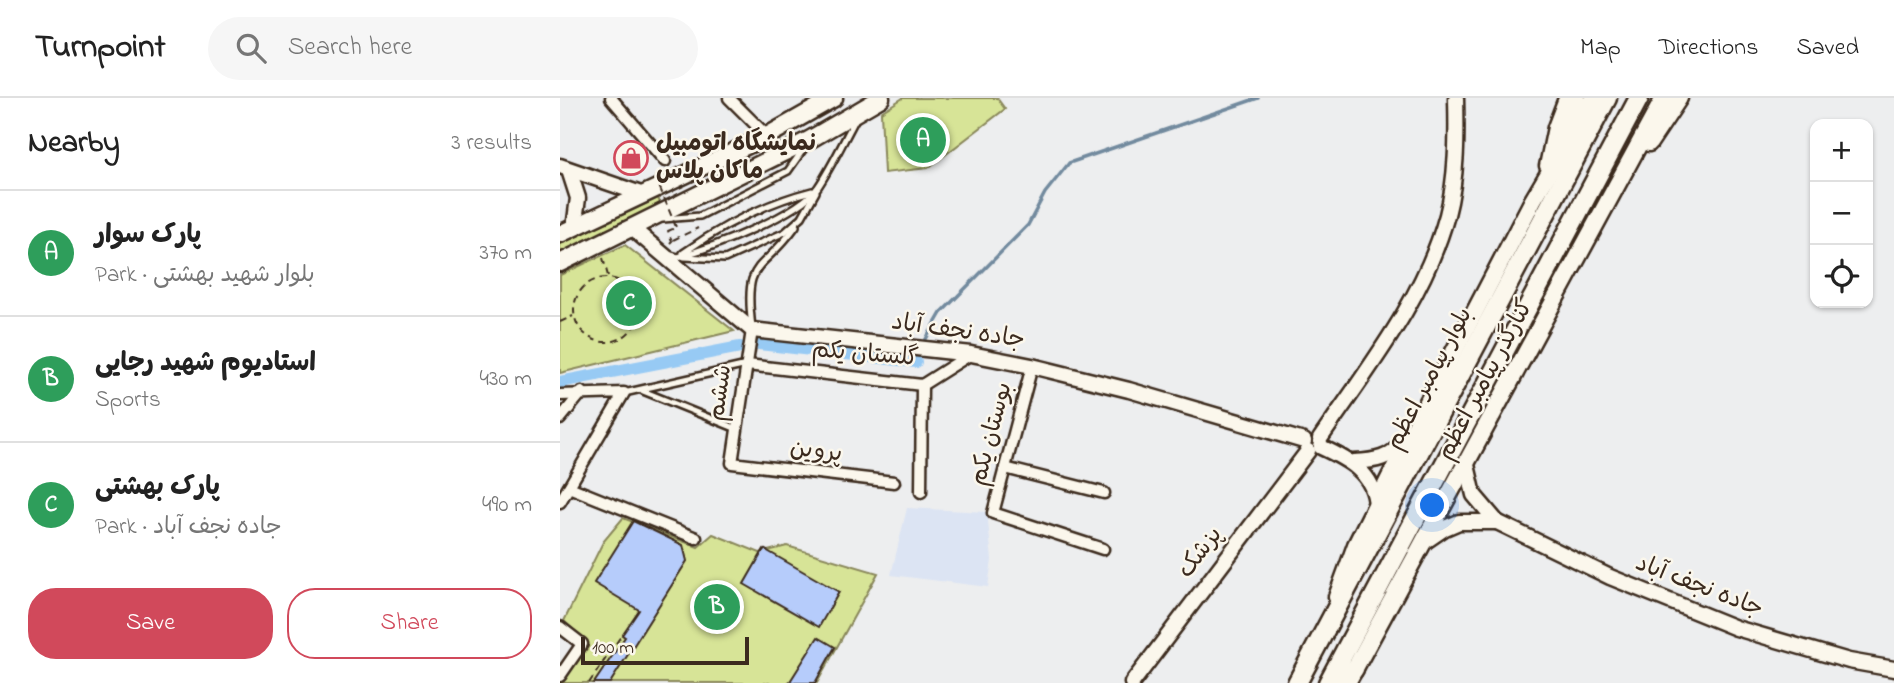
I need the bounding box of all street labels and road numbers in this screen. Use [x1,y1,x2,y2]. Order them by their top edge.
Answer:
street label: کنارگذر پیامبر اعظم [1429,293,1543,467]
street label: بلوار پیامبر اعظم [1378,302,1482,456]
street label: جاده نجف آباد [889,305,1027,359]
street label: گلستان یکم [810,333,920,377]
street label: ششم [700,363,742,423]
street label: بوستان یکم [961,379,1023,489]
street label: پروین [788,431,844,473]
street label: پزشک [1170,520,1232,586]
street label: جاده نجف آباد [1630,547,1768,627]

